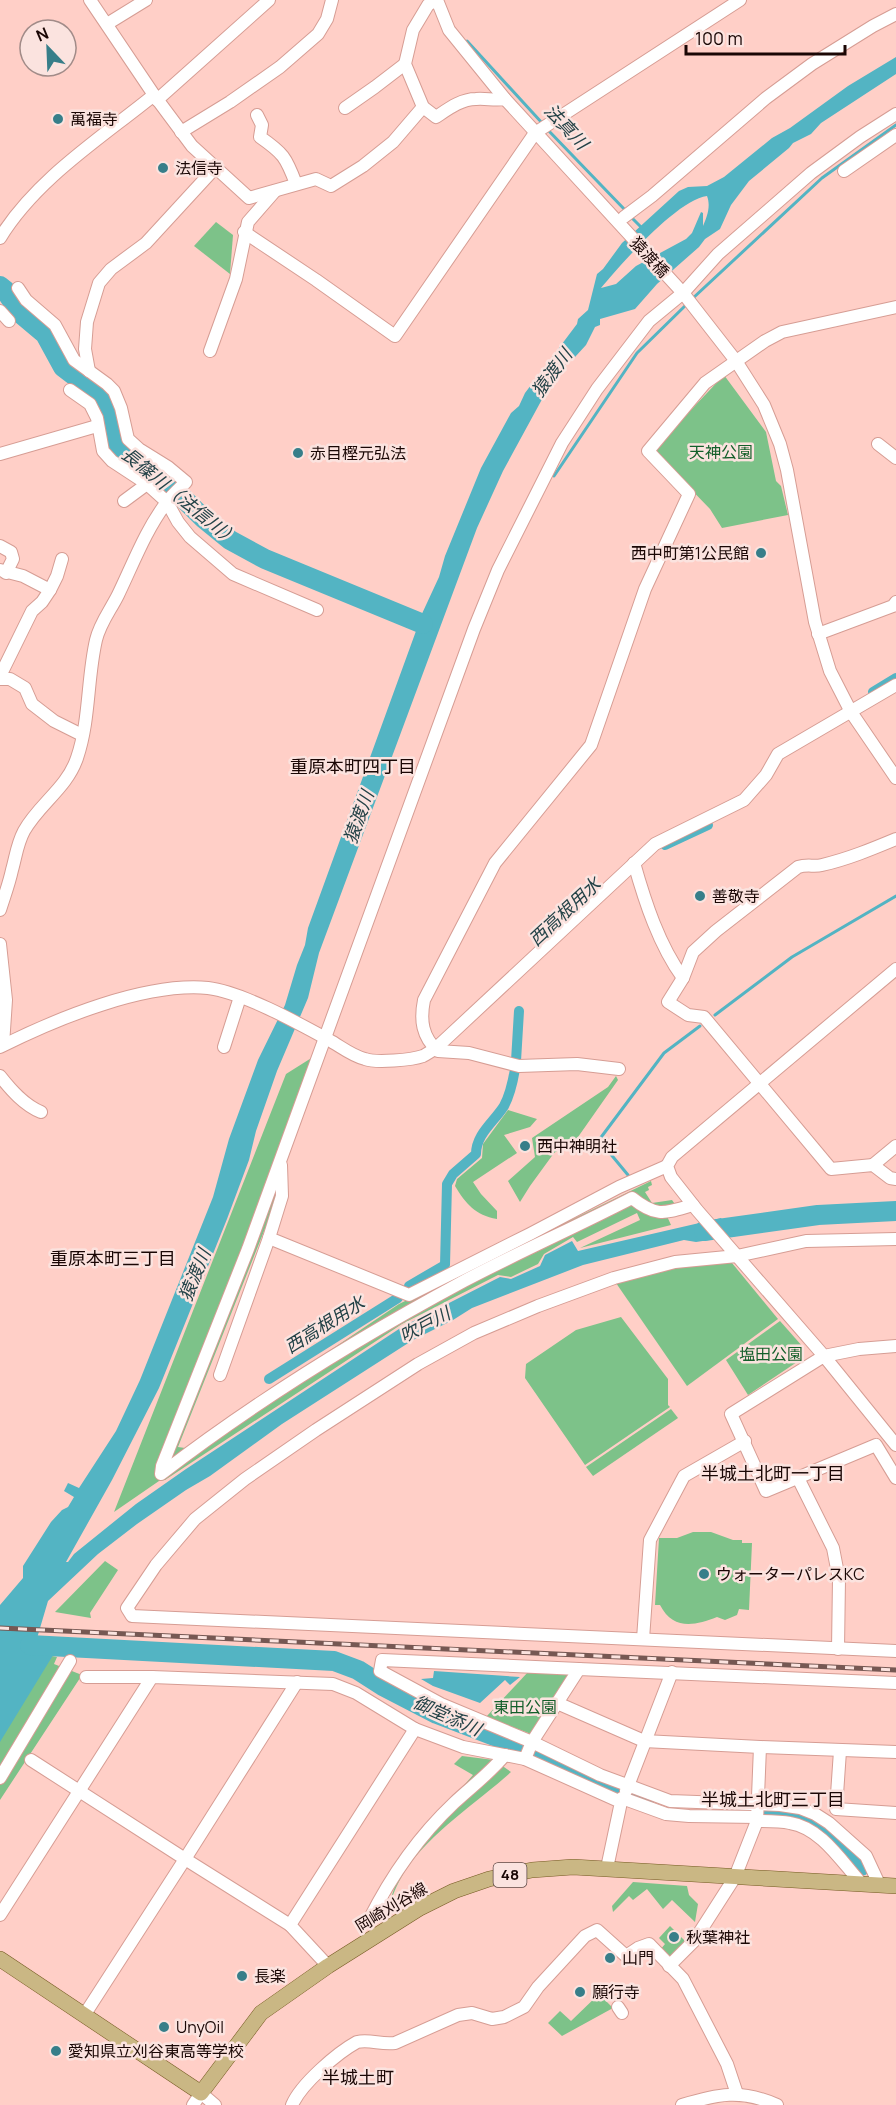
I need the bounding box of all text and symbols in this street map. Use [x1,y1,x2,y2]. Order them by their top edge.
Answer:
north arrow [18,18,78,78]
scale bar [686,18,845,56]
text: N [33,22,52,47]
text: 100 m [695,26,743,50]
water label: 法真川 [540,98,595,156]
place label: 萬福寺 [70,108,118,130]
marker: 萬福寺 [51,112,65,126]
place label: 法信寺 [175,157,223,179]
marker: 法信寺 [156,161,170,175]
street label: 猿渡橋 [626,232,674,282]
water label: 猿渡川 [526,342,578,401]
park label: 天神公園 [689,441,753,463]
water label: 長篠川（法信川） [117,442,244,551]
place label: 赤目樫元弘法 [310,442,406,464]
marker: 赤目樫元弘法 [291,446,305,460]
place label: 西中町第1公民館 [631,542,749,564]
marker: 西中町第1公民館 [754,546,768,560]
district label: 重原本町四丁目 [290,754,416,778]
water label: 猿渡川 [338,785,379,846]
water label: 西高根用水 [523,870,607,951]
place label: 善敬寺 [712,885,760,907]
marker: 善敬寺 [693,889,707,903]
place label: 西中神明社 [537,1135,617,1157]
marker: 西中神明社 [518,1139,532,1153]
water label: 猿渡川 [173,1243,216,1304]
district label: 重原本町三丁目 [50,1246,176,1270]
water label: 西高根用水 [280,1289,371,1358]
water label: 吹戸川 [395,1300,456,1347]
park label: 塩田公園 [739,1343,803,1365]
district label: 半城土北町一丁目 [701,1461,845,1485]
place label: ウォーターパレスKC [716,1563,865,1585]
marker: ウォーターパレスKC [697,1567,711,1581]
water label: 御堂添川 [410,1689,487,1742]
park label: 東田公園 [493,1696,557,1718]
district label: 半城土北町三丁目 [701,1787,845,1811]
road number: 48 [494,1863,526,1887]
street label: 岡崎刈谷線 [351,1877,431,1937]
place label: 秋葉神社 [686,1926,750,1948]
marker: 秋葉神社 [667,1930,681,1944]
place label: 山門 [622,1947,654,1969]
marker: 山門 [603,1951,617,1965]
place label: 長楽 [254,1965,286,1987]
marker: 長楽 [235,1969,249,1983]
place label: 願行寺 [592,1981,640,2003]
marker: 願行寺 [573,1985,587,1999]
place label: UnyOil [176,2016,224,2038]
marker: UnyOil [157,2020,171,2034]
place label: 愛知県立刈谷東高等学校 [68,2040,244,2062]
marker: 愛知県立刈谷東高等学校 [49,2044,63,2058]
district label: 半城土町 [322,2065,394,2089]

